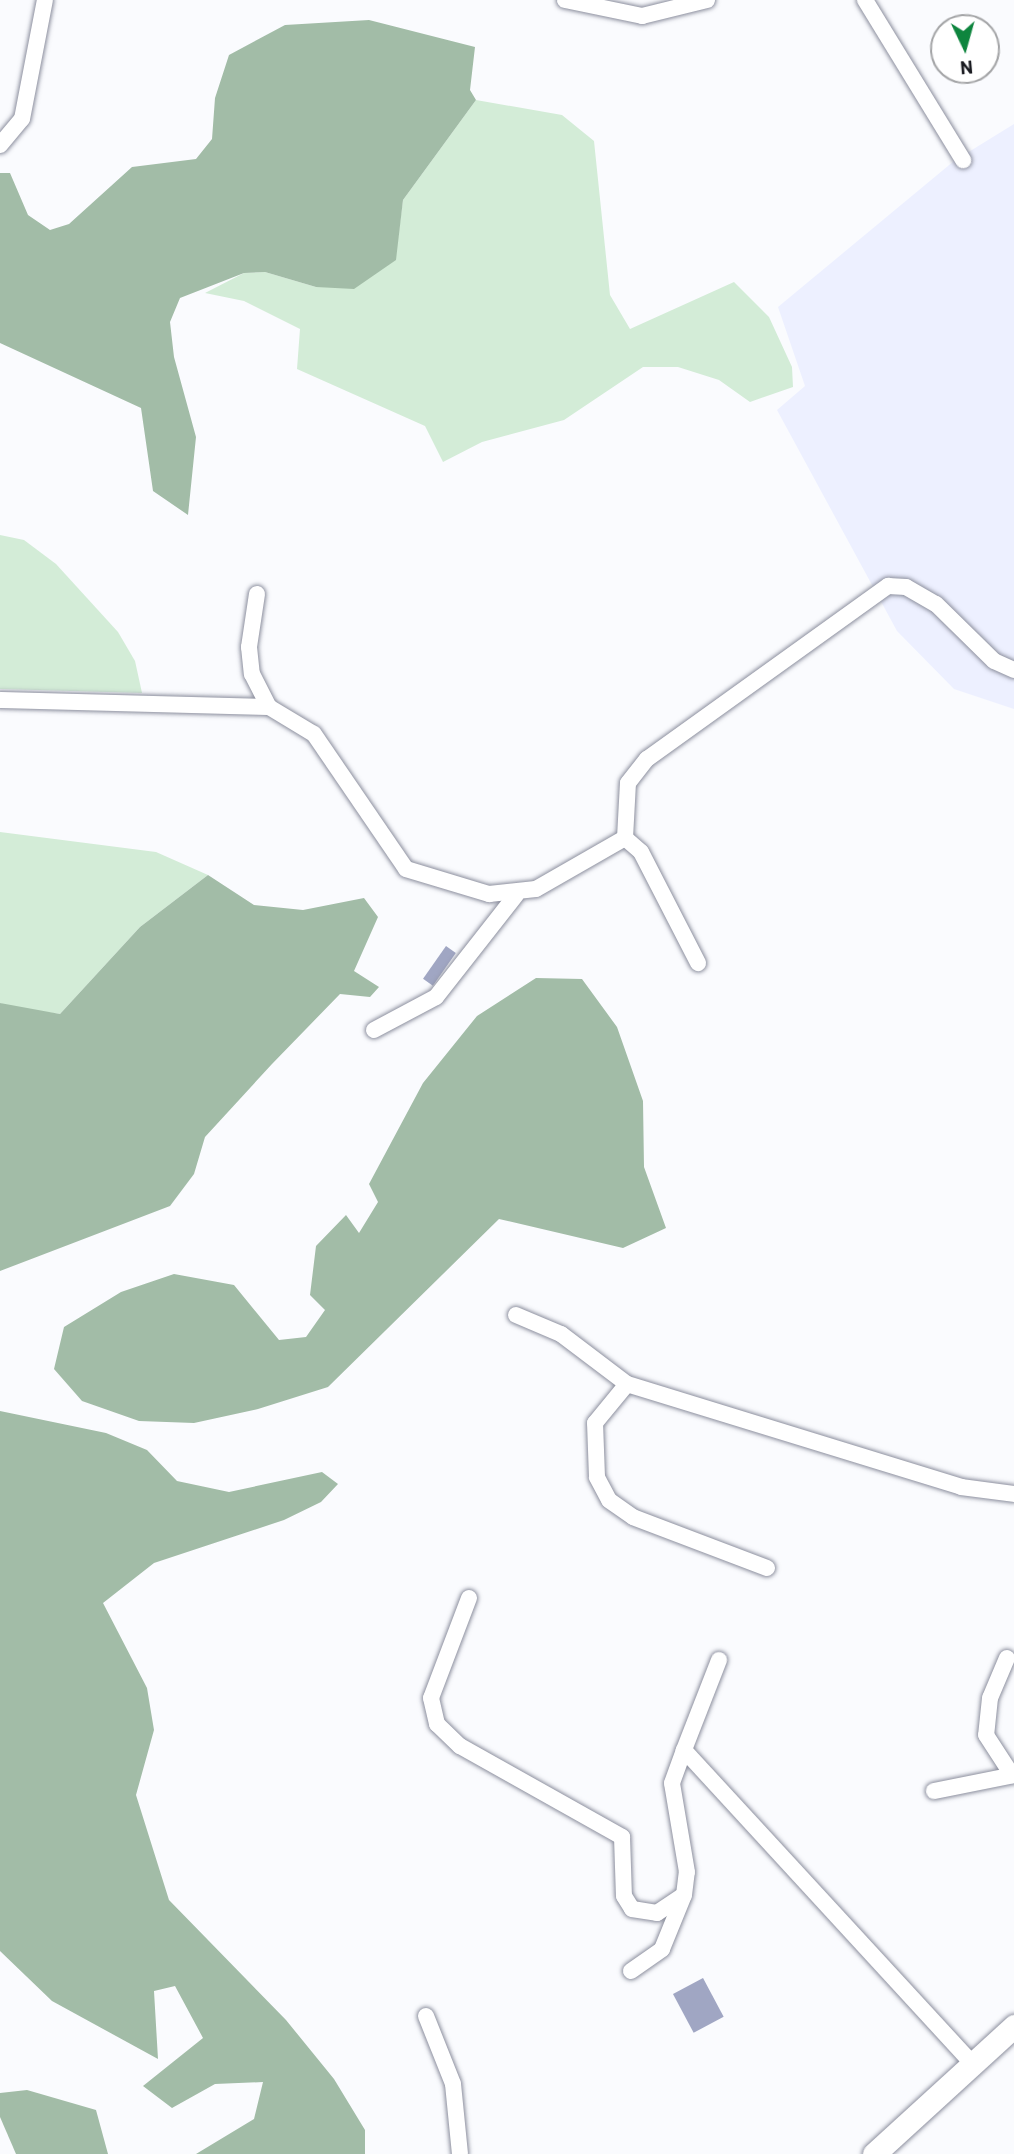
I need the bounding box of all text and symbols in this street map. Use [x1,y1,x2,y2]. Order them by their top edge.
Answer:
north arrow [930,14,1000,84]
text: N [959,56,974,80]

